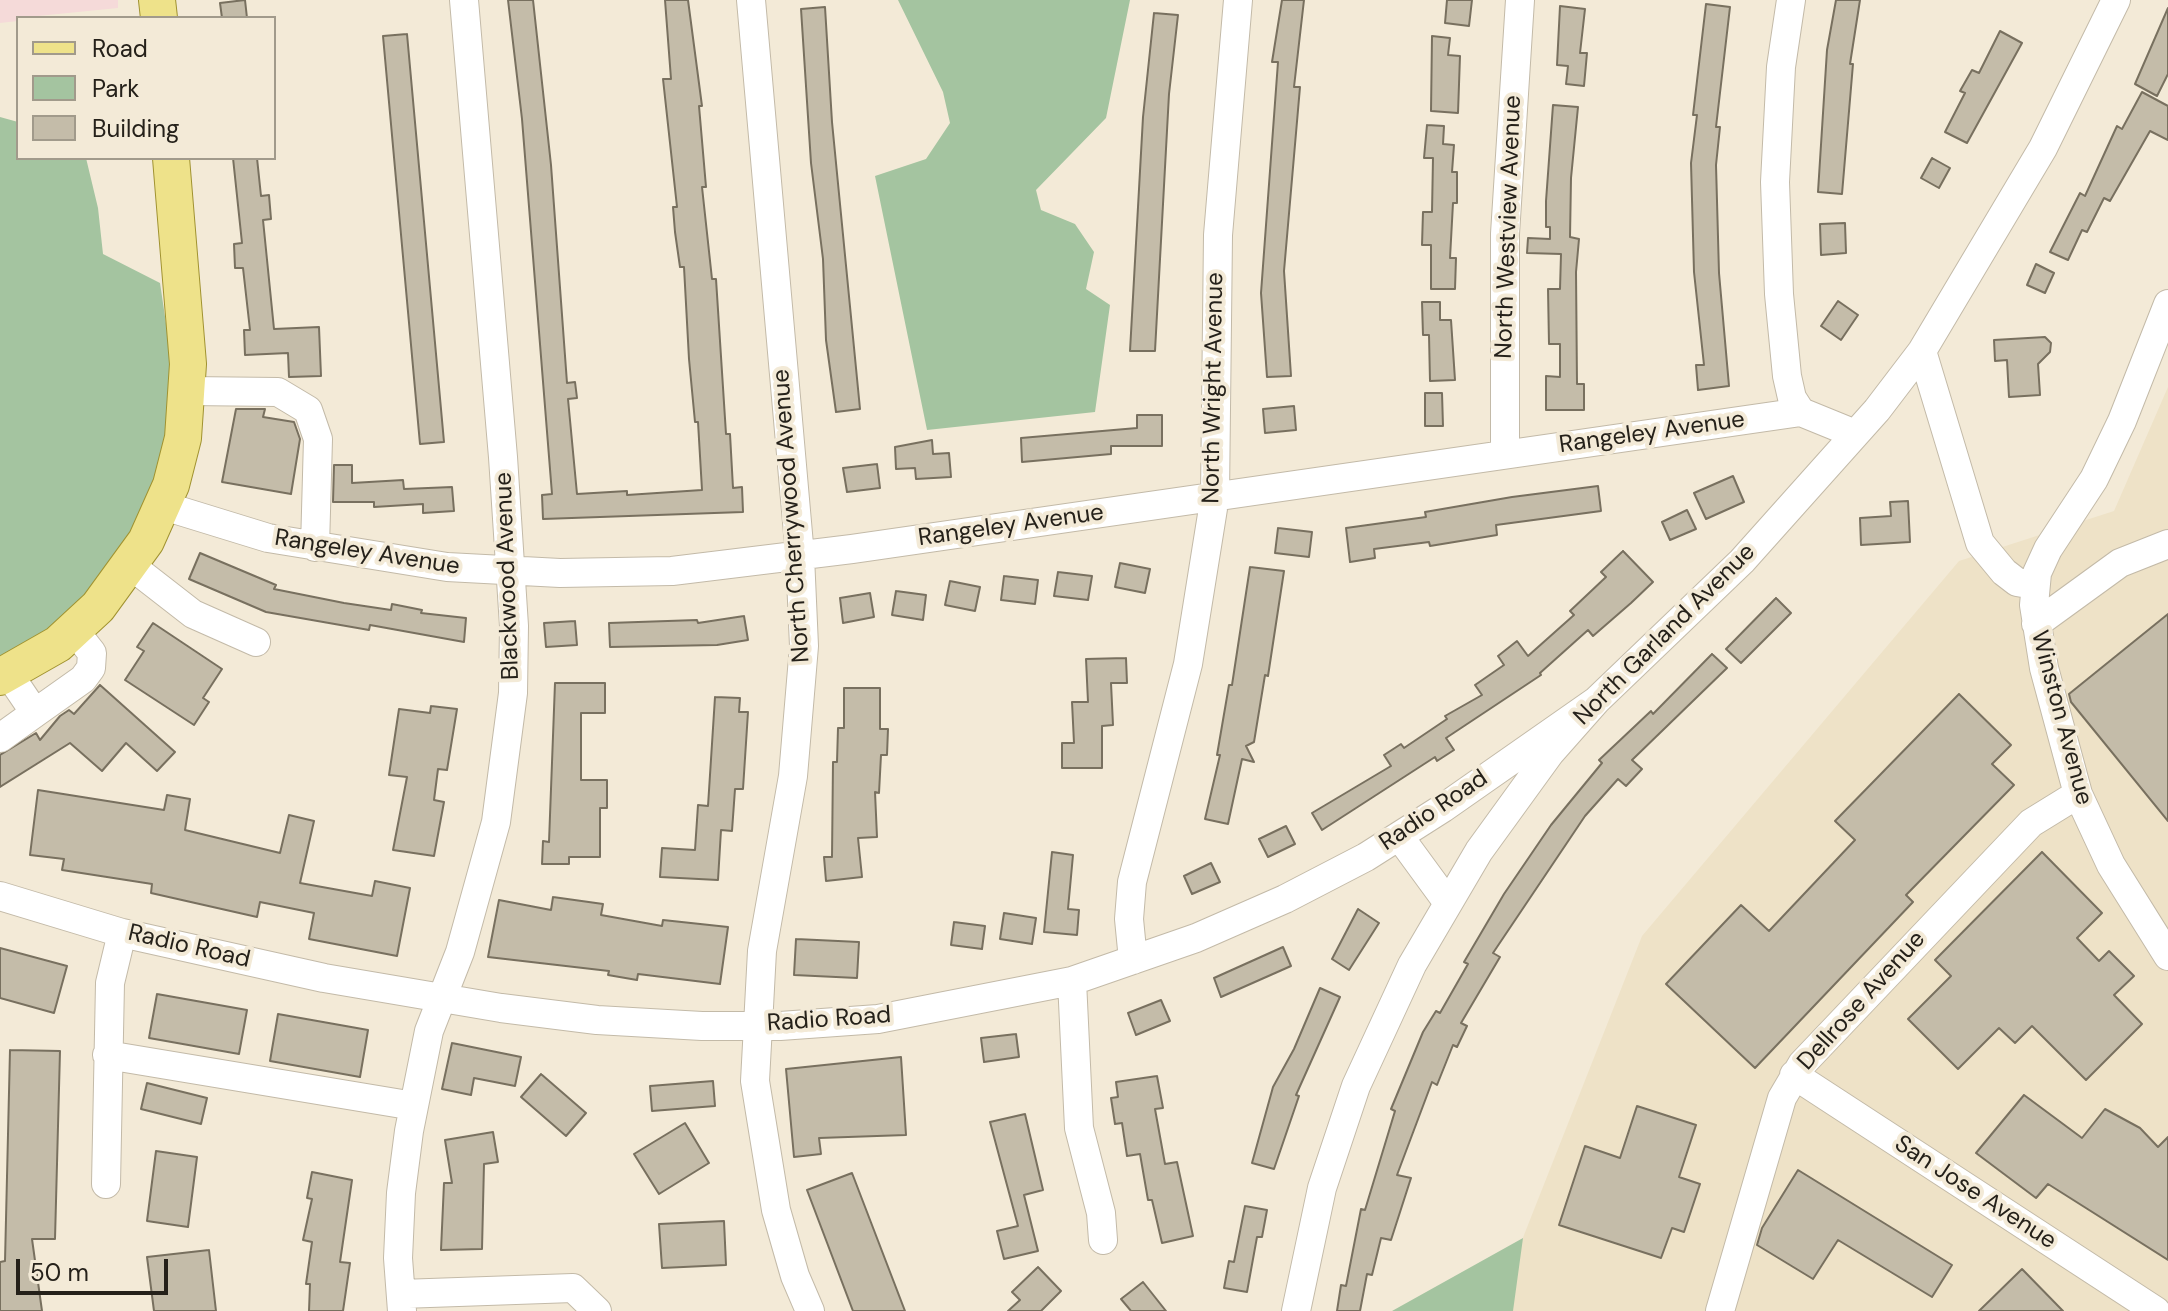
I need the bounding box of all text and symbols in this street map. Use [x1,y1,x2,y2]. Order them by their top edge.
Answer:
legend [16,16,276,160]
text: Road [92,33,148,64]
text: Park [92,73,139,104]
street label: North Westview Avenue [1490,95,1528,359]
text: Building [92,113,179,144]
street label: North Wright Avenue [1198,272,1230,504]
street label: North Cherrywood Avenue [767,368,817,664]
street label: Rangeley Avenue [1557,406,1747,460]
street label: Blackwood Avenue [490,472,526,680]
street label: Rangeley Avenue [916,499,1106,553]
street label: Rangeley Avenue [272,524,462,582]
street label: North Garland Avenue [1568,538,1762,732]
street label: Winston Avenue [2024,628,2098,808]
street label: Radio Road [1374,764,1494,858]
street label: Radio Road [125,919,253,975]
street label: Dellrose Avenue [1792,926,1932,1076]
street label: Radio Road [766,1001,892,1039]
street label: San Jose Avenue [1889,1130,2061,1256]
scale bar [20,1243,172,1293]
text: 50 m [30,1257,89,1288]

